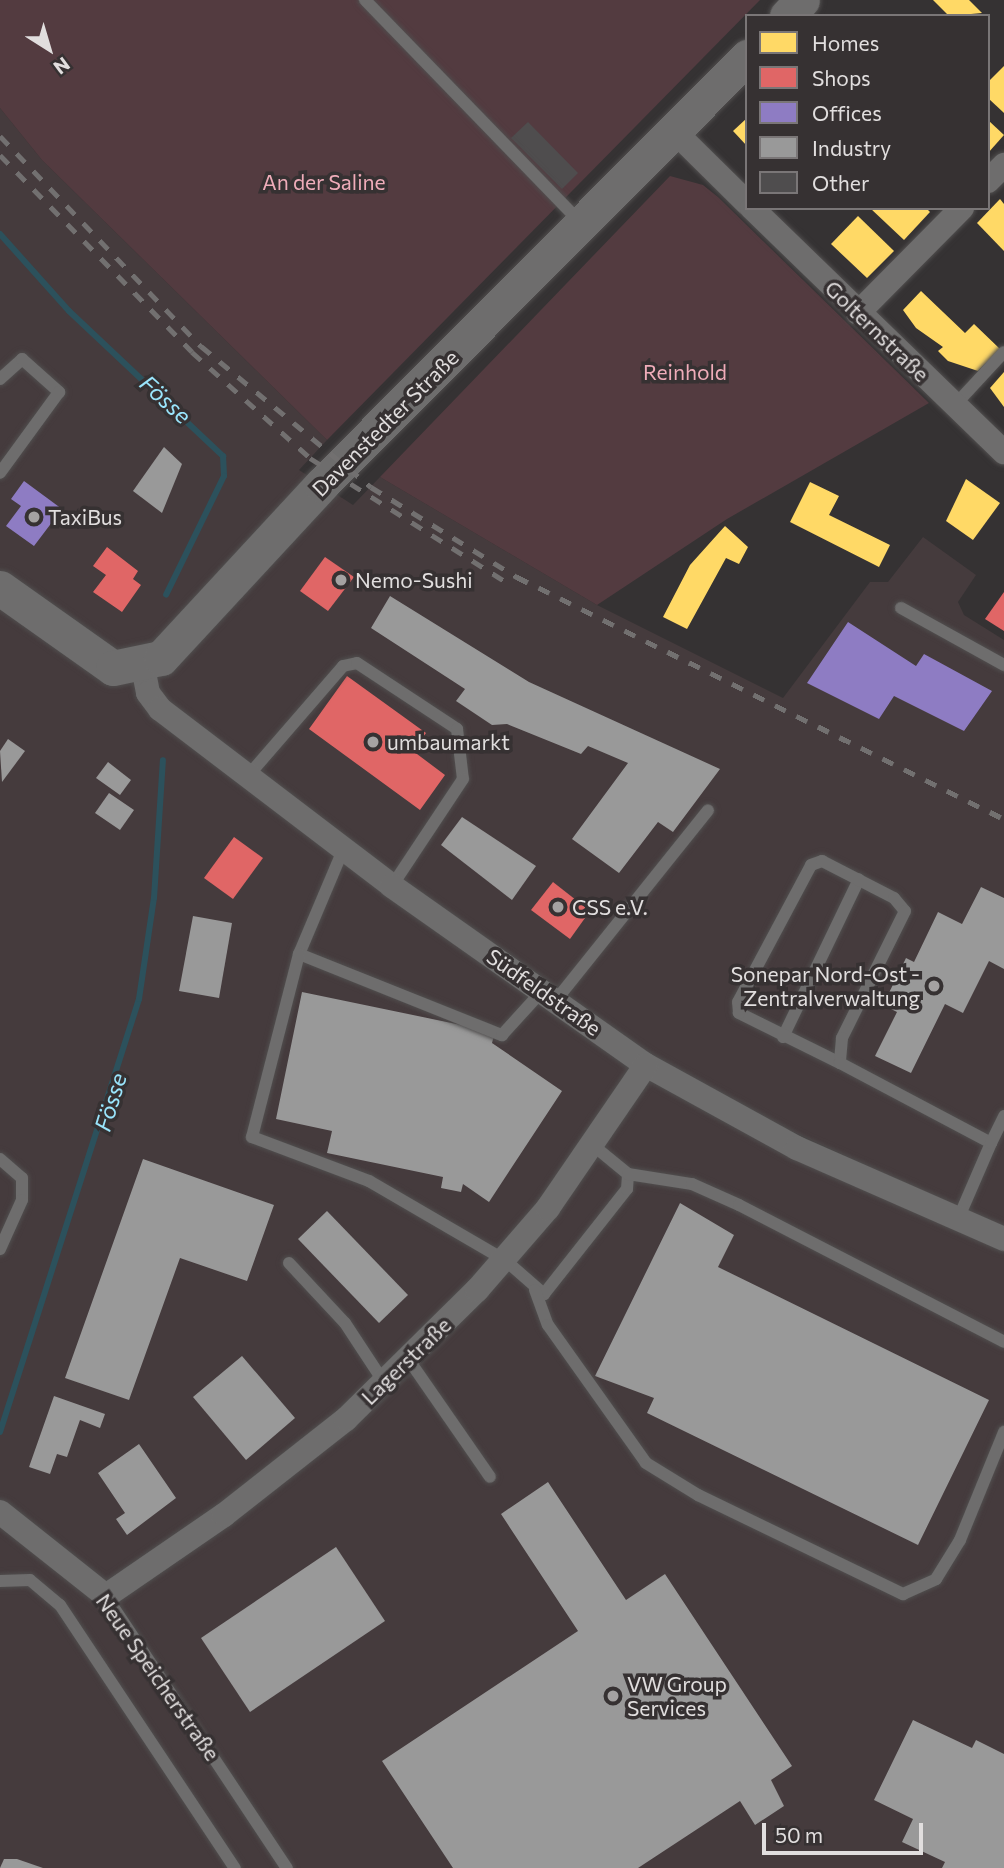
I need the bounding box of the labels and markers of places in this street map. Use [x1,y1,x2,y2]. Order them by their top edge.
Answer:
place label: TaxiBus [48,504,122,530]
marker: TaxiBus [26,509,42,525]
place label: Nemo-Sushi [355,567,473,593]
marker: Nemo-Sushi [333,572,349,588]
place label: umbaumarkt [387,729,510,755]
marker: umbaumarkt [365,734,381,750]
place label: CSS e.V. [572,894,648,920]
marker: CSS e.V. [550,899,566,915]
place label: Sonepar Nord-Ost - Zentralverwaltung [731,961,920,1011]
marker: Sonepar Nord-Ost - Zentralverwaltung [926,978,942,994]
place label: VW Group Services [627,1671,727,1721]
marker: VW Group Services [605,1688,621,1704]

